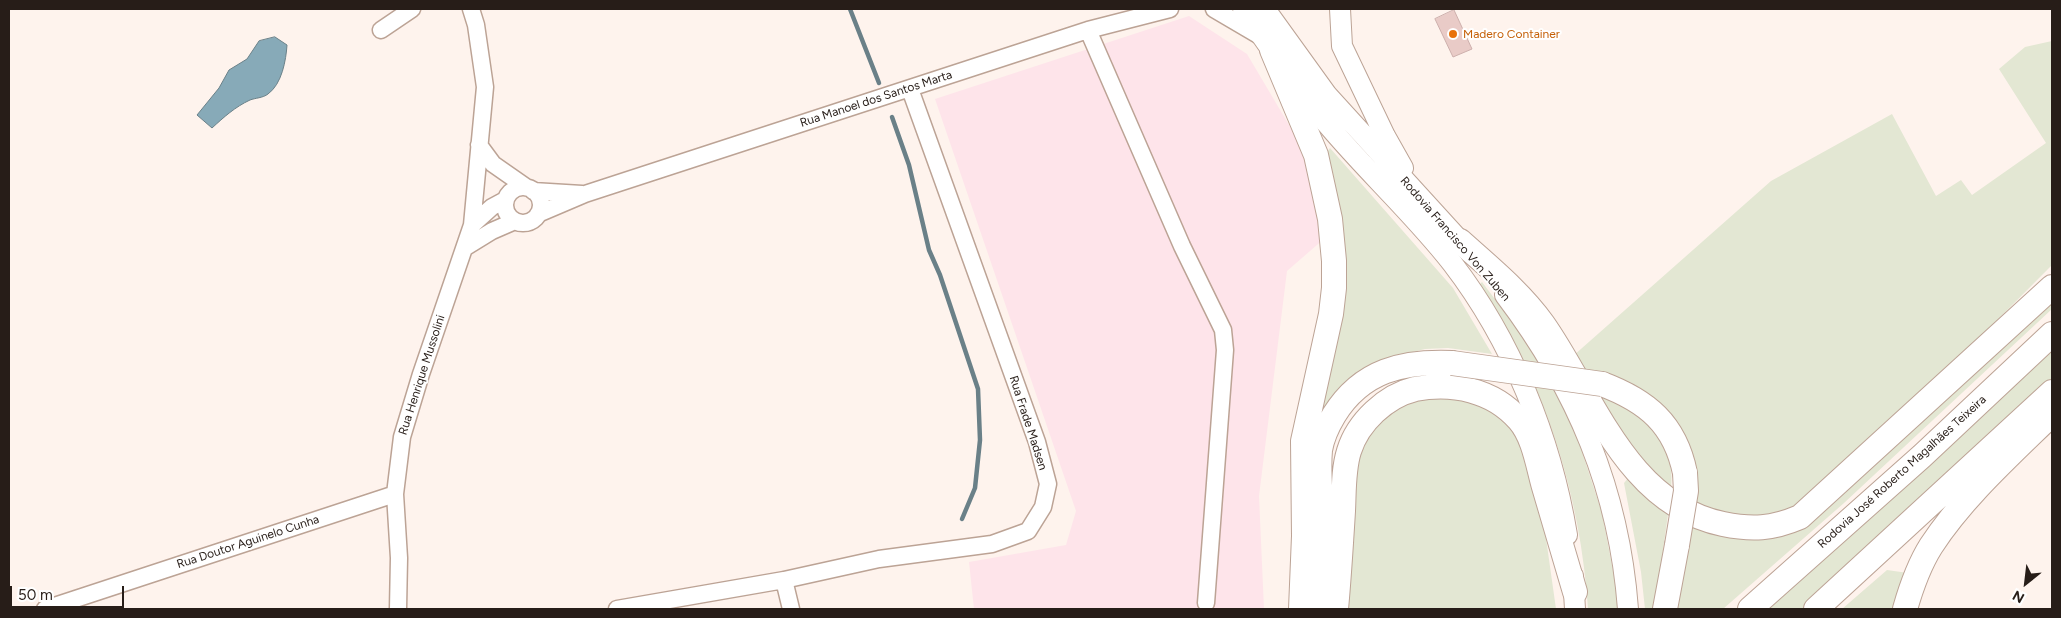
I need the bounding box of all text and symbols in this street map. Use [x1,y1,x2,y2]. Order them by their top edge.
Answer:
place label: Madero Container [1463,27,1560,41]
marker: Madero Container [1447,28,1459,40]
street label: Rua Manoel dos Santos Marta [798,68,954,130]
street label: Rodovia Francisco Von Zuben [1397,174,1513,304]
street label: Rua Henrique Mussolini [396,313,448,437]
street label: Rua Frade Madsen [1006,374,1050,472]
street label: Rodovia José Roberto Magalhães Teixeira [1815,393,1989,551]
street label: Rua Doutor Aguinelo Cunha [175,512,321,572]
north arrow [2001,558,2051,608]
scale bar [12,576,126,608]
text: 50 m [18,586,53,604]
text: N [2010,587,2027,607]

